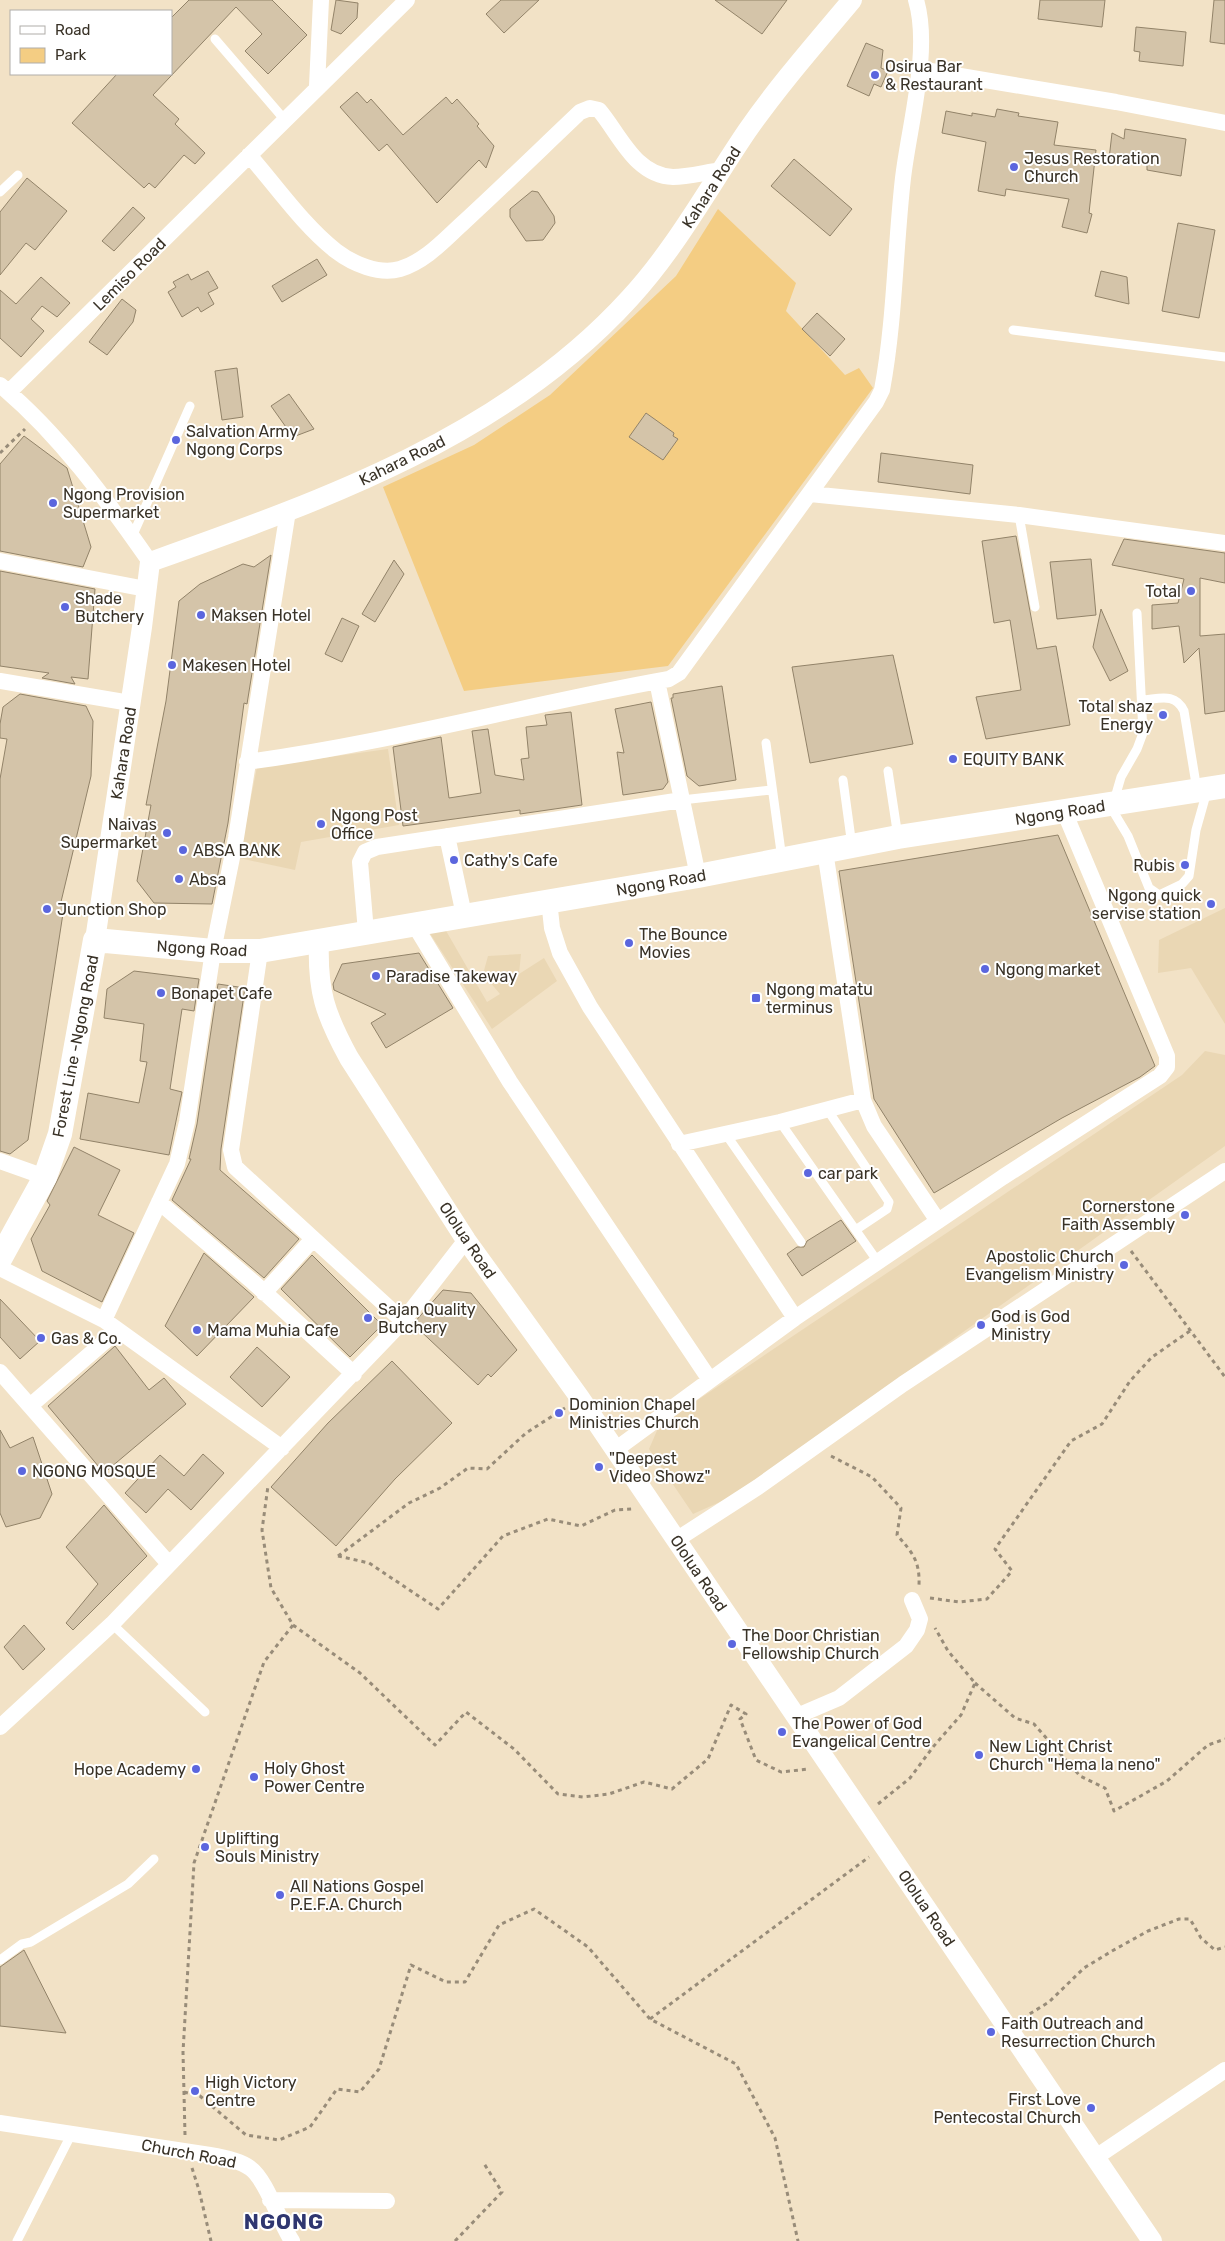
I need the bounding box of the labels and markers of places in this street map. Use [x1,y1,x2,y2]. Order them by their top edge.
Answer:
place label: Osirua Bar & Restaurant [885,57,983,94]
marker: Osirua Bar & Restaurant [869,69,881,81]
place label: Jesus Restoration Church [1024,149,1160,186]
marker: Jesus Restoration Church [1008,161,1020,173]
place label: Salvation Army Ngong Corps [186,422,298,459]
marker: Salvation Army Ngong Corps [170,434,182,446]
place label: Ngong Provision Supermarket [63,485,185,522]
marker: Ngong Provision Supermarket [47,497,59,509]
place label: Total [1145,582,1181,601]
marker: Total [1185,585,1197,597]
place label: Shade Butchery [75,589,144,626]
marker: Shade Butchery [59,601,71,613]
place label: Maksen Hotel [211,606,311,625]
marker: Maksen Hotel [195,609,207,621]
place label: Makesen Hotel [182,656,291,675]
marker: Makesen Hotel [166,659,178,671]
place label: Total shaz Energy [1078,697,1153,734]
marker: Total shaz Energy [1157,709,1169,721]
place label: EQUITY BANK [963,750,1064,769]
marker: EQUITY BANK [947,753,959,765]
place label: Ngong Post Office [331,806,418,843]
place label: Naivas Supermarket [61,815,157,852]
marker: Ngong Post Office [315,818,327,830]
marker: Naivas Supermarket [161,827,173,839]
place label: ABSA BANK [193,841,281,860]
marker: ABSA BANK [177,844,189,856]
place label: Cathy's Cafe [464,851,558,870]
marker: Cathy's Cafe [448,854,460,866]
place label: Rubis [1133,856,1175,875]
marker: Rubis [1179,859,1191,871]
place label: Absa [189,870,226,889]
marker: Absa [173,873,185,885]
place label: Ngong quick servise station [1092,886,1202,923]
marker: Ngong quick servise station [1205,898,1217,910]
place label: Junction Shop [57,900,167,919]
marker: Junction Shop [41,903,53,915]
place label: The Bounce Movies [639,925,728,962]
marker: The Bounce Movies [623,937,635,949]
place label: Ngong market [995,960,1100,979]
marker: Ngong market [979,963,991,975]
place label: Paradise Takeway [386,967,517,986]
marker: Paradise Takeway [370,970,382,982]
place label: Ngong matatu terminus [766,980,873,1017]
place label: Bonapet Cafe [171,984,272,1003]
marker: Bonapet Cafe [155,987,167,999]
marker: Ngong matatu terminus [750,992,762,1004]
place label: car park [818,1164,879,1183]
marker: car park [802,1167,814,1179]
place label: Cornerstone Faith Assembly [1061,1197,1175,1234]
marker: Cornerstone Faith Assembly [1179,1209,1191,1221]
place label: Apostolic Church Evangelism Ministry [965,1247,1114,1284]
marker: Apostolic Church Evangelism Ministry [1118,1259,1130,1271]
place label: Sajan Quality Butchery [378,1300,476,1337]
place label: God is God Ministry [991,1307,1070,1344]
marker: Sajan Quality Butchery [362,1312,374,1324]
marker: God is God Ministry [975,1319,987,1331]
place label: Mama Muhia Cafe [207,1321,339,1340]
marker: Mama Muhia Cafe [191,1324,203,1336]
place label: Gas & Co. [51,1329,122,1348]
marker: Gas & Co. [35,1332,47,1344]
place label: Dominion Chapel Ministries Church [569,1395,699,1432]
marker: Dominion Chapel Ministries Church [553,1407,565,1419]
place label: "Deepest Video Showz" [609,1449,710,1486]
marker: "Deepest Video Showz" [593,1461,605,1473]
place label: NGONG MOSQUE [32,1462,156,1481]
marker: NGONG MOSQUE [16,1465,28,1477]
place label: The Door Christian Fellowship Church [742,1626,880,1663]
marker: The Door Christian Fellowship Church [726,1638,738,1650]
place label: The Power of God Evangelical Centre [792,1714,931,1751]
marker: The Power of God Evangelical Centre [776,1726,788,1738]
place label: New Light Christ Church "Hema la neno" [989,1737,1160,1774]
marker: New Light Christ Church "Hema la neno" [973,1749,985,1761]
place label: Holy Ghost Power Centre [264,1759,365,1796]
place label: Hope Academy [74,1760,186,1779]
marker: Hope Academy [190,1763,202,1775]
marker: Holy Ghost Power Centre [248,1771,260,1783]
place label: Uplifting Souls Ministry [215,1829,319,1866]
marker: Uplifting Souls Ministry [199,1841,211,1853]
place label: All Nations Gospel P.E.F.A. Church [290,1877,424,1914]
marker: All Nations Gospel P.E.F.A. Church [274,1889,286,1901]
place label: Faith Outreach and Resurrection Church [1001,2014,1155,2051]
marker: Faith Outreach and Resurrection Church [985,2026,997,2038]
place label: High Victory Centre [205,2073,297,2110]
marker: High Victory Centre [189,2085,201,2097]
place label: First Love Pentecostal Church [933,2090,1081,2127]
marker: First Love Pentecostal Church [1085,2102,1097,2114]

